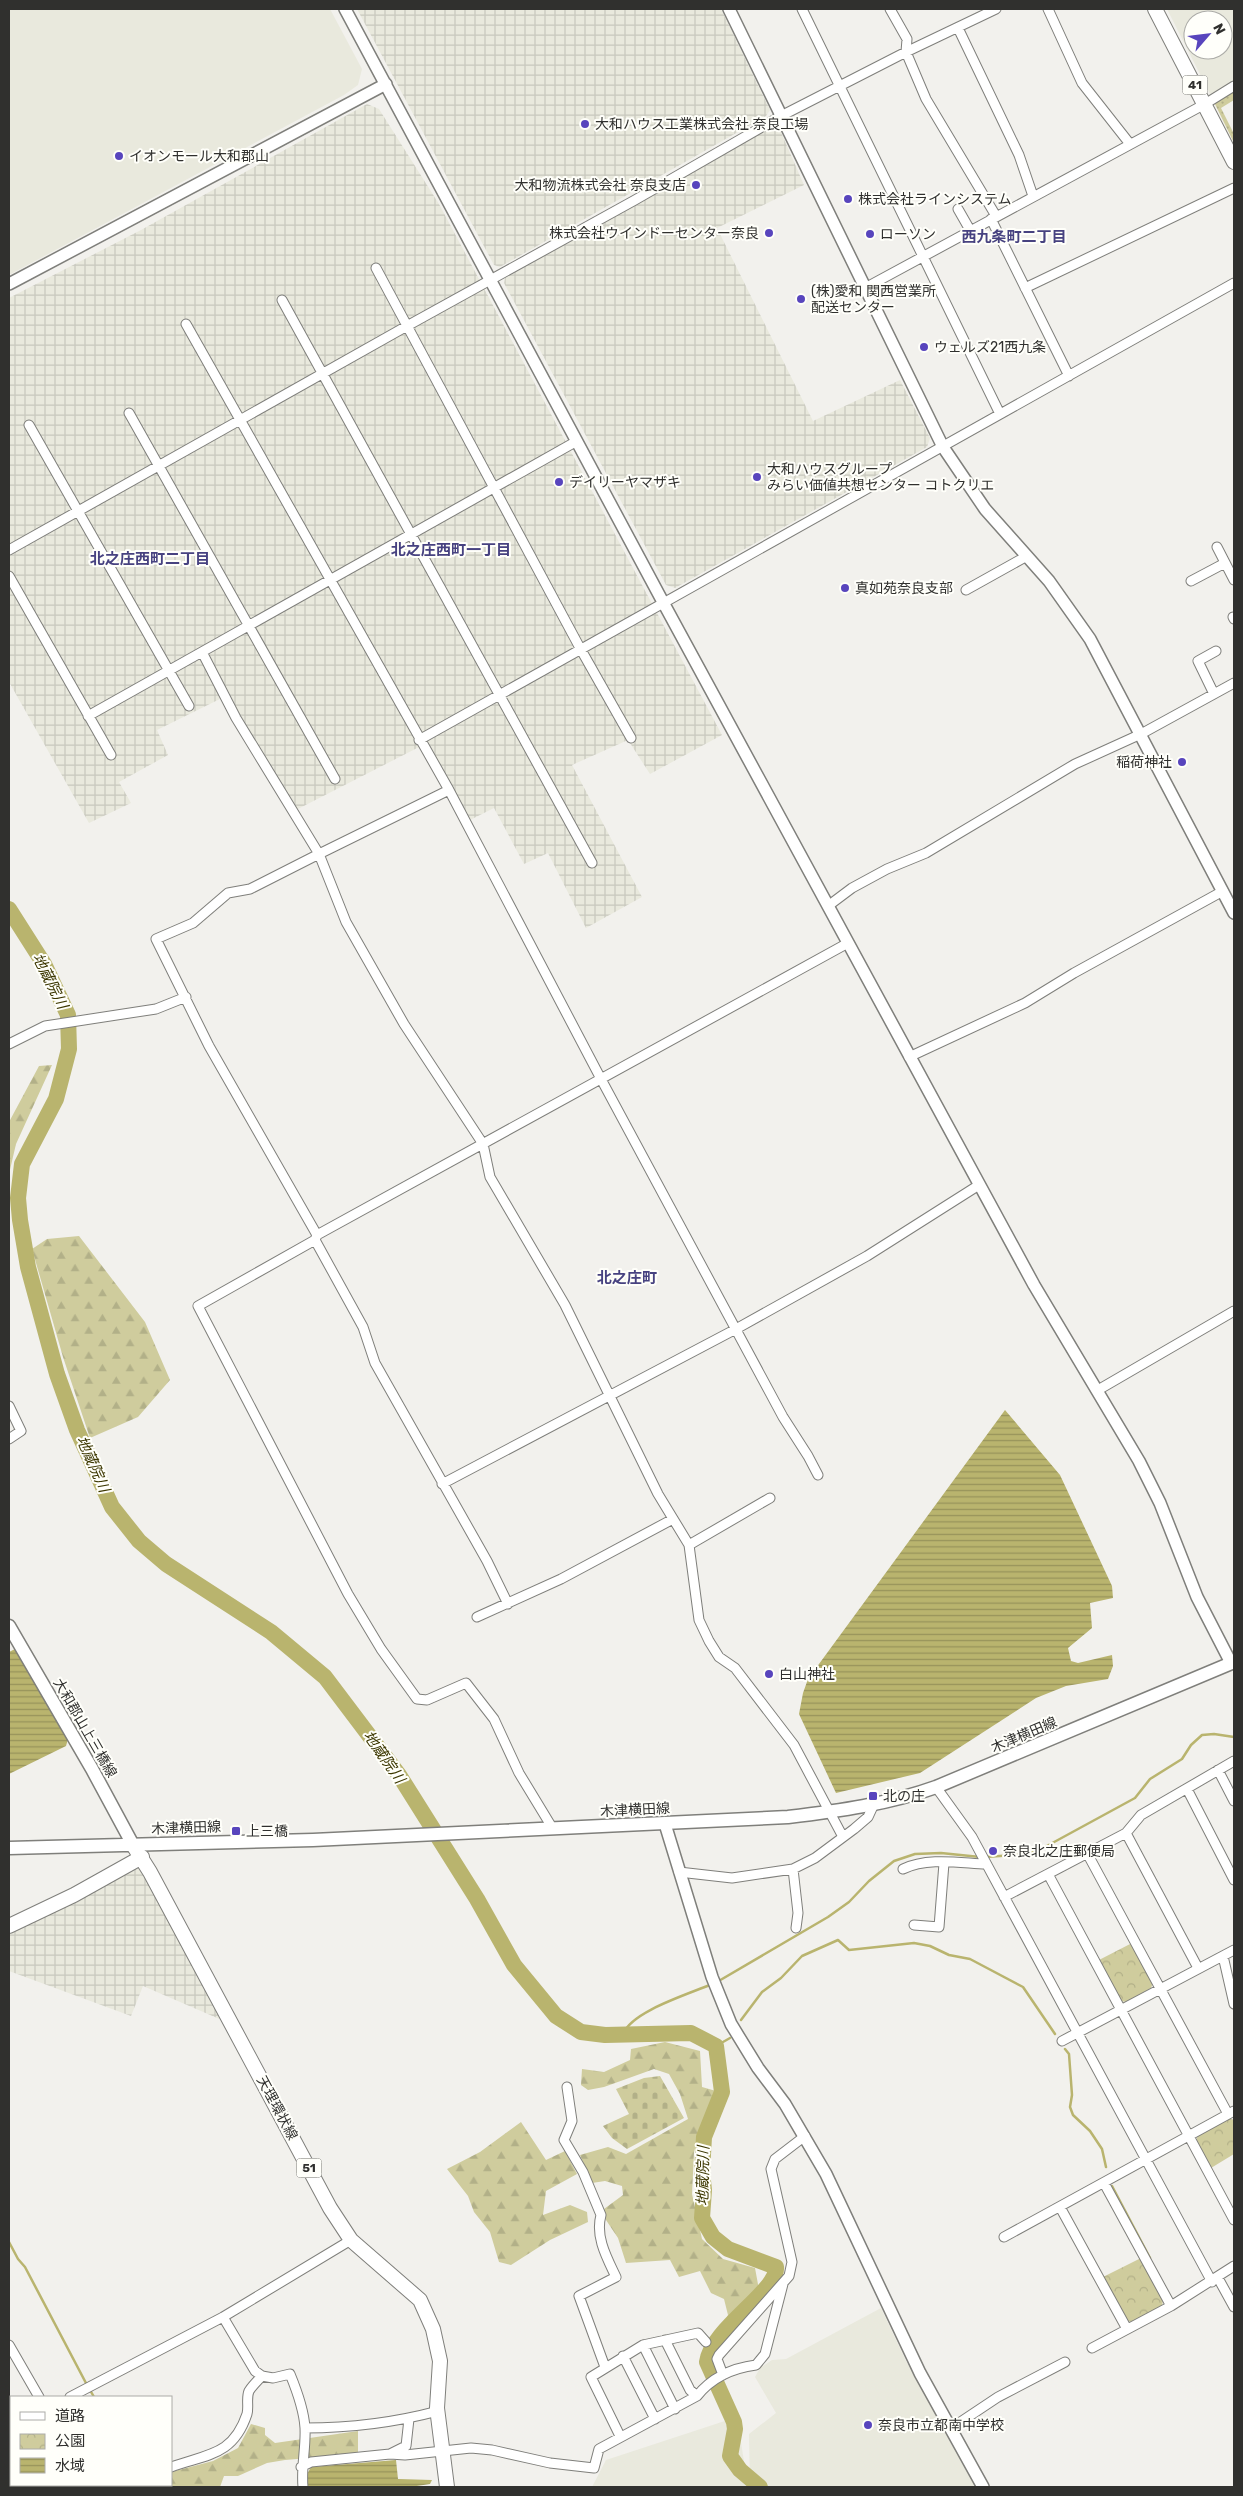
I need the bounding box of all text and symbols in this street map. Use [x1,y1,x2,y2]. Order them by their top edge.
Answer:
north arrow [1183,10,1233,60]
text: N [1209,21,1229,38]
road number: 41 [1182,76,1208,94]
place label: 大和ハウス工業株式会社 奈良工場 [595,116,808,133]
marker: 大和ハウス工業株式会社 奈良工場 [579,118,591,130]
place label: イオンモール大和郡山 [129,148,269,165]
marker: イオンモール大和郡山 [113,150,125,162]
place label: 大和物流株式会社 奈良支店 [515,177,686,194]
marker: 大和物流株式会社 奈良支店 [690,179,702,191]
place label: 株式会社ラインシステム [858,191,1012,208]
marker: 株式会社ラインシステム [842,193,854,205]
place label: 株式会社ウインドーセンター奈良 [549,225,759,242]
place label: ローソン [880,226,936,243]
marker: 株式会社ウインドーセンター奈良 [763,227,775,239]
marker: ローソン [864,228,876,240]
district label: 西九条町二丁目 [961,228,1067,246]
place label: (株)愛和 関西営業所 配送センター [811,283,936,316]
marker: (株)愛和 関西営業所 配送センター [795,293,807,305]
place label: ウェルズ21西九条 [934,339,1046,356]
marker: ウェルズ21西九条 [918,341,930,353]
place label: 大和ハウスグループ みらい価値共想センター コトクリエ [767,461,994,494]
marker: 大和ハウスグループ みらい価値共想センター コトクリエ [751,471,763,483]
place label: デイリーヤマザキ [569,474,681,491]
marker: デイリーヤマザキ [553,476,565,488]
district label: 北之庄西町一丁目 [391,541,511,559]
district label: 北之庄西町二丁目 [90,550,210,568]
place label: 真如苑奈良支部 [855,580,953,597]
marker: 真如苑奈良支部 [839,582,851,594]
place label: 稲荷神社 [1116,754,1172,771]
marker: 稲荷神社 [1176,756,1188,768]
water label: 地蔵院川 [28,950,73,1014]
district label: 北之庄町 [597,1269,657,1287]
water label: 地蔵院川 [73,1433,114,1497]
place label: 白山神社 [779,1666,835,1683]
marker: 白山神社 [763,1668,775,1680]
street label: 大和郡山上三橋線 [50,1675,120,1781]
street label: 木津横田線 [988,1714,1060,1756]
water label: 地蔵院川 [359,1727,410,1788]
place label: 北の庄 [883,1788,925,1805]
marker: 北の庄 [867,1790,879,1802]
street label: 木津横田線 [600,1800,670,1820]
street label: 木津横田線 [151,1818,221,1838]
place label: 上三橋 [246,1823,288,1840]
marker: 上三橋 [230,1825,242,1837]
place label: 奈良北之庄郵便局 [1003,1843,1115,1860]
marker: 奈良北之庄郵便局 [987,1845,999,1857]
street label: 天理環状線 [253,2073,301,2143]
water label: 地蔵院川 [693,2144,713,2206]
road number: 51 [296,2158,322,2178]
legend [10,2396,172,2486]
text: 道路 [55,2407,85,2425]
place label: 奈良市立都南中学校 [878,2417,1004,2434]
marker: 奈良市立都南中学校 [862,2419,874,2431]
text: 公園 [55,2432,85,2450]
text: 水域 [55,2457,85,2475]

